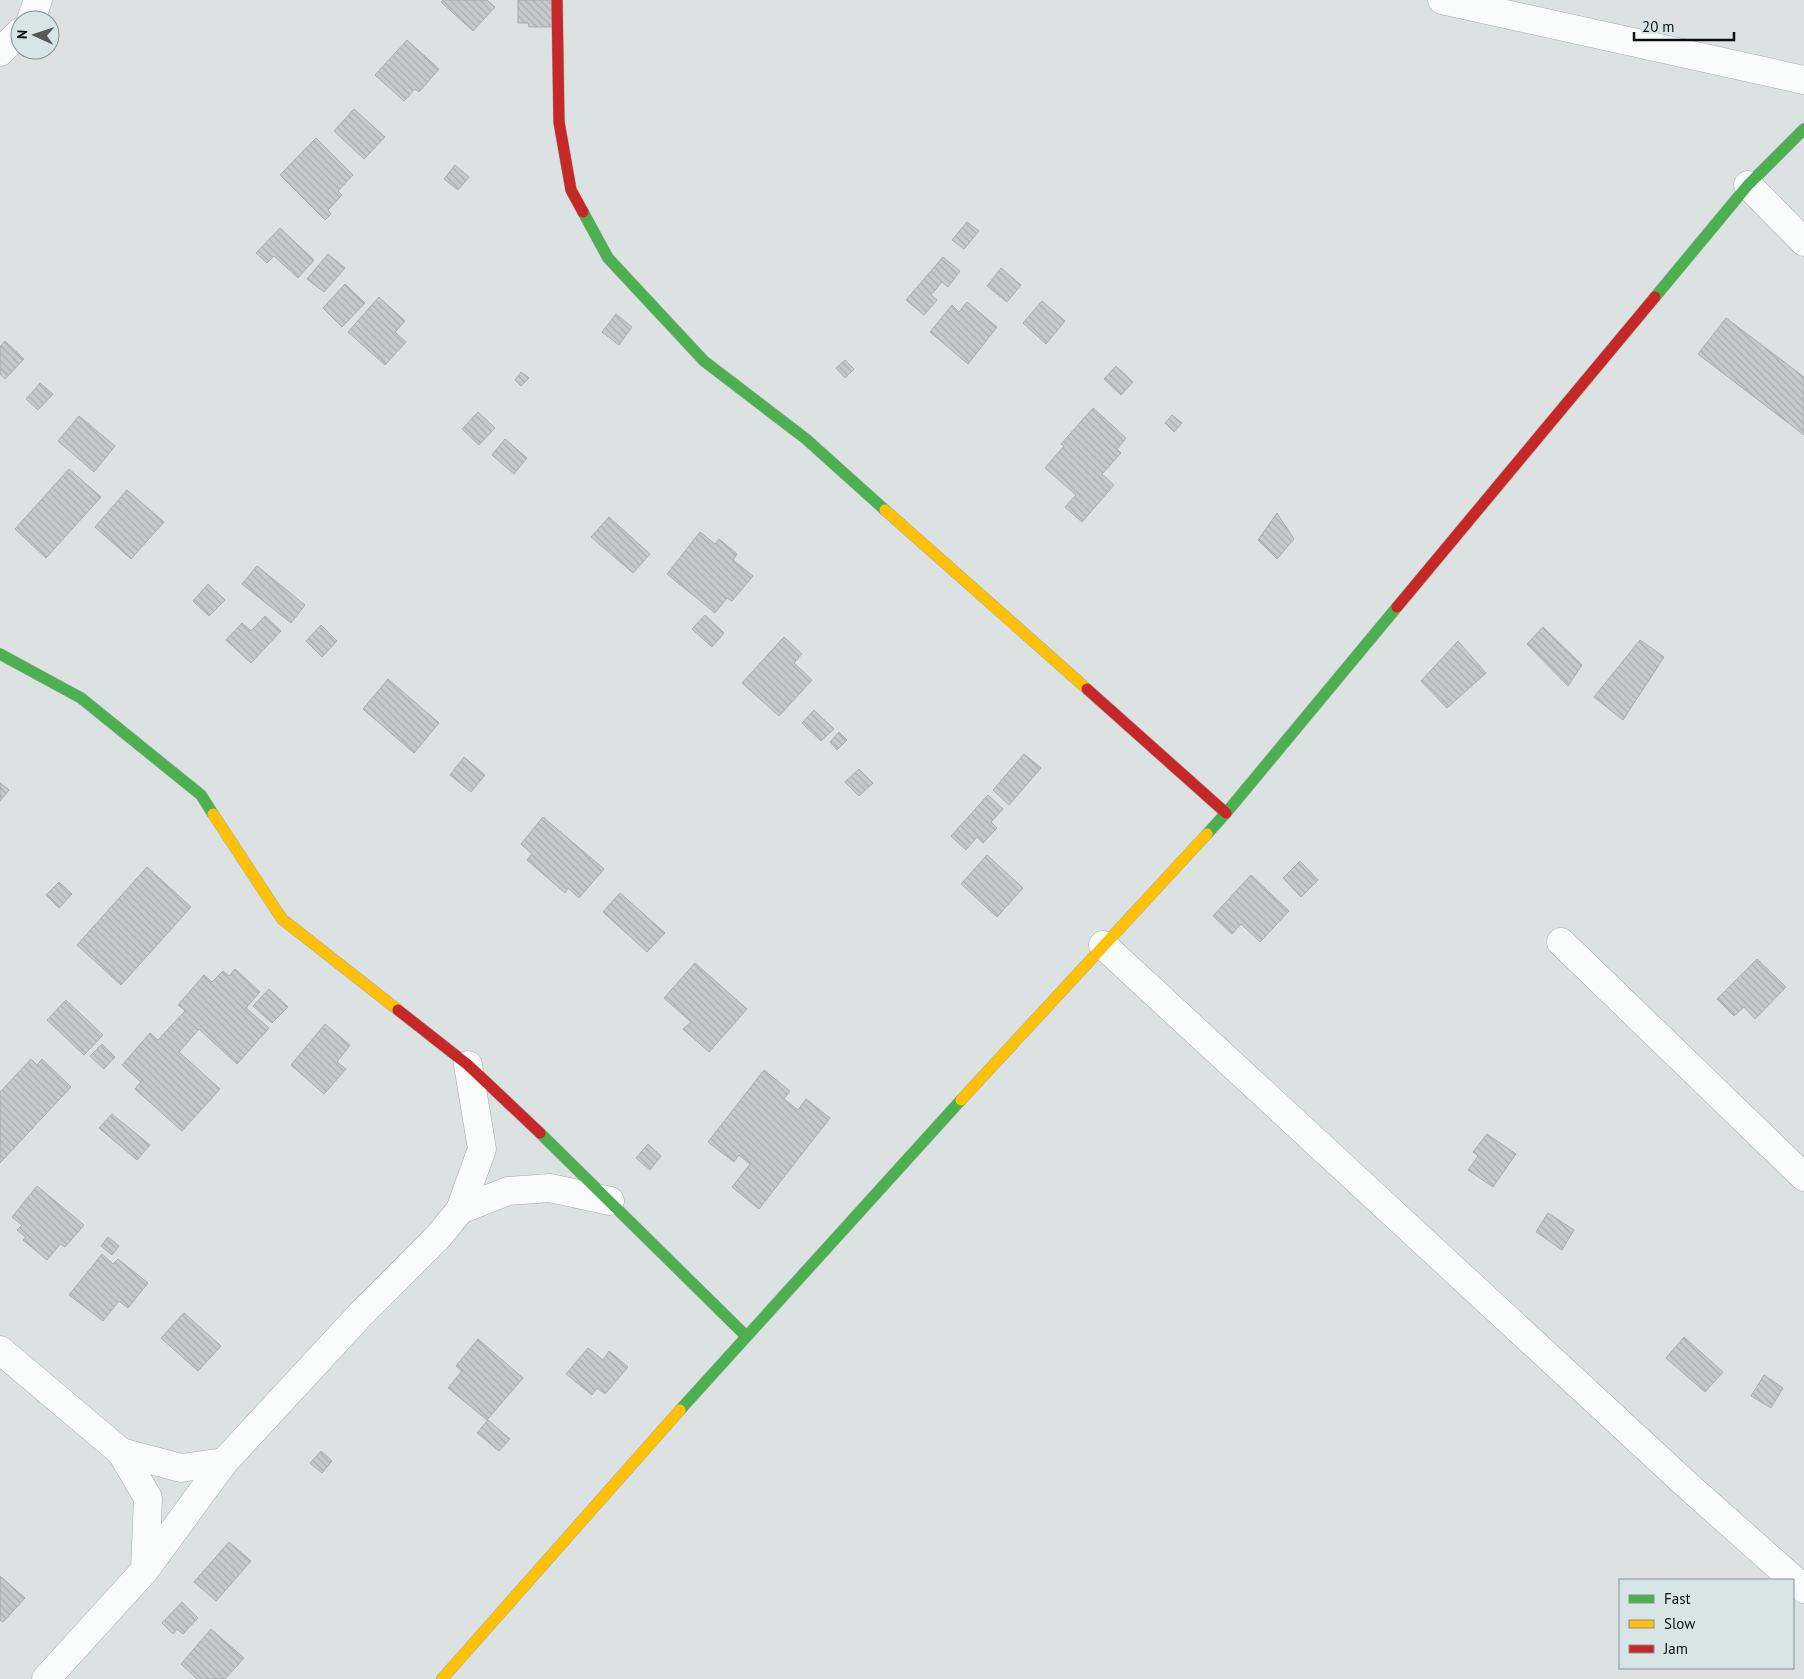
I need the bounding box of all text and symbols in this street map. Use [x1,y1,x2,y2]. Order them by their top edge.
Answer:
north arrow [10,10,60,60]
scale bar [1634,10,1734,42]
text: 20 m [1642,17,1675,36]
text: N [13,29,31,39]
legend [1619,1579,1794,1669]
text: Fast [1664,1589,1691,1608]
text: Slow [1664,1614,1695,1633]
text: Jam [1663,1639,1688,1658]

